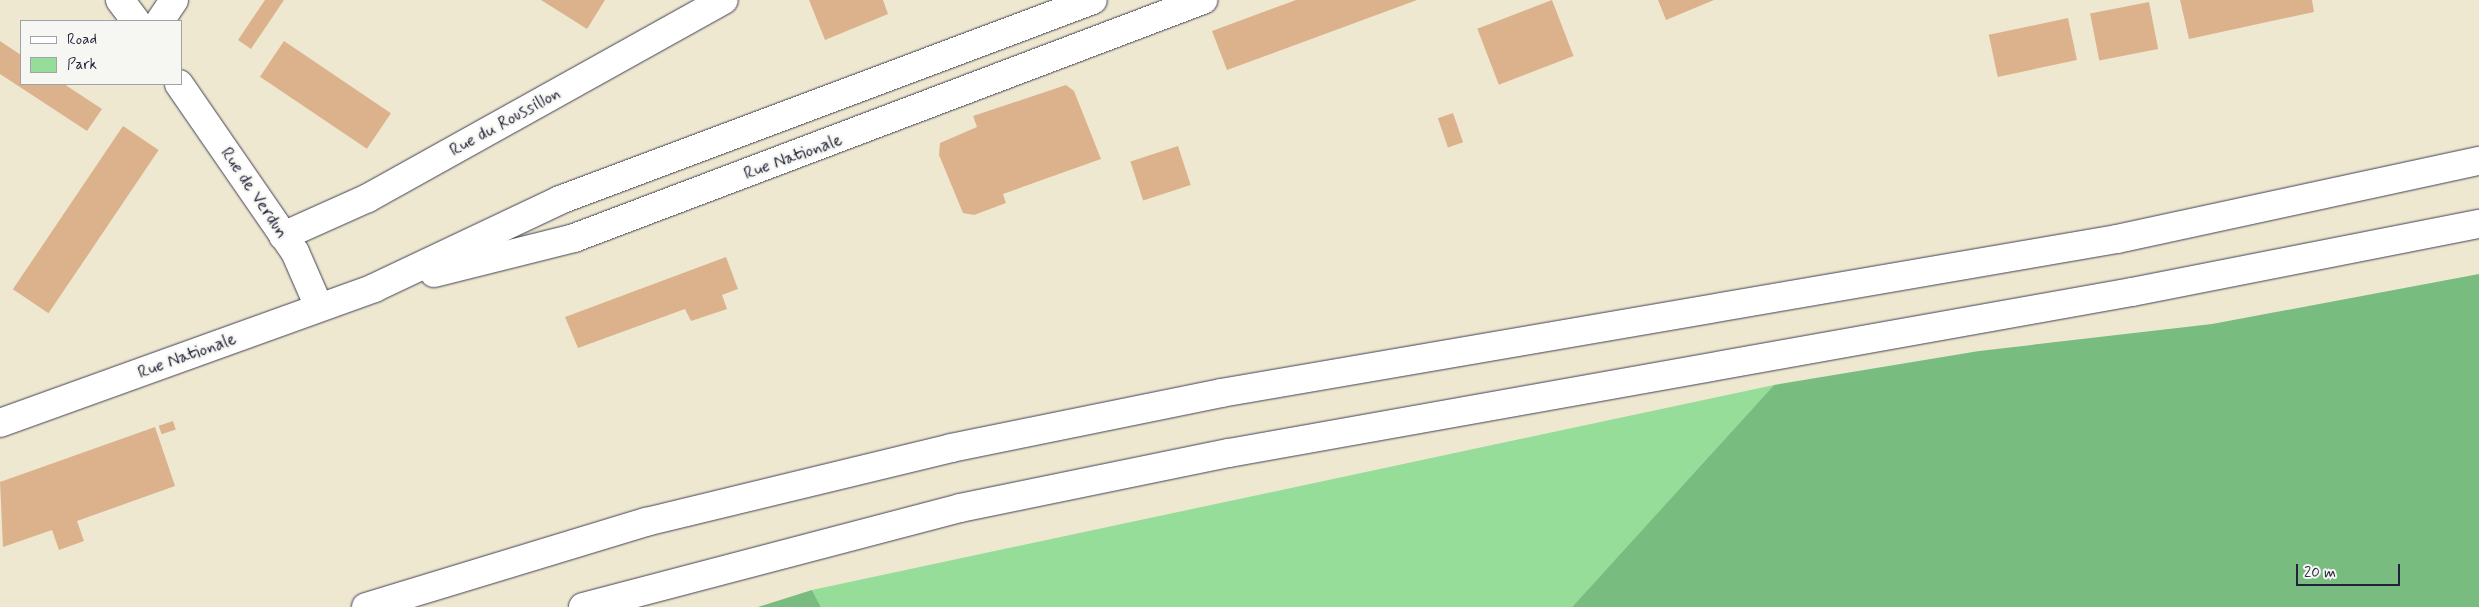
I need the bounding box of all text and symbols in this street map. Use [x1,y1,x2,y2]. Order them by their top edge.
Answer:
legend [20,20,182,85]
text: Road [67,30,97,50]
text: Park [67,55,97,75]
street label: Rue du Roussillon [444,82,566,162]
street label: Rue Nationale [741,129,845,185]
street label: Rue de Verdun [216,143,292,243]
street label: Rue Nationale [135,328,239,384]
scale bar [2299,554,2403,586]
text: 20 m [2304,563,2336,583]

